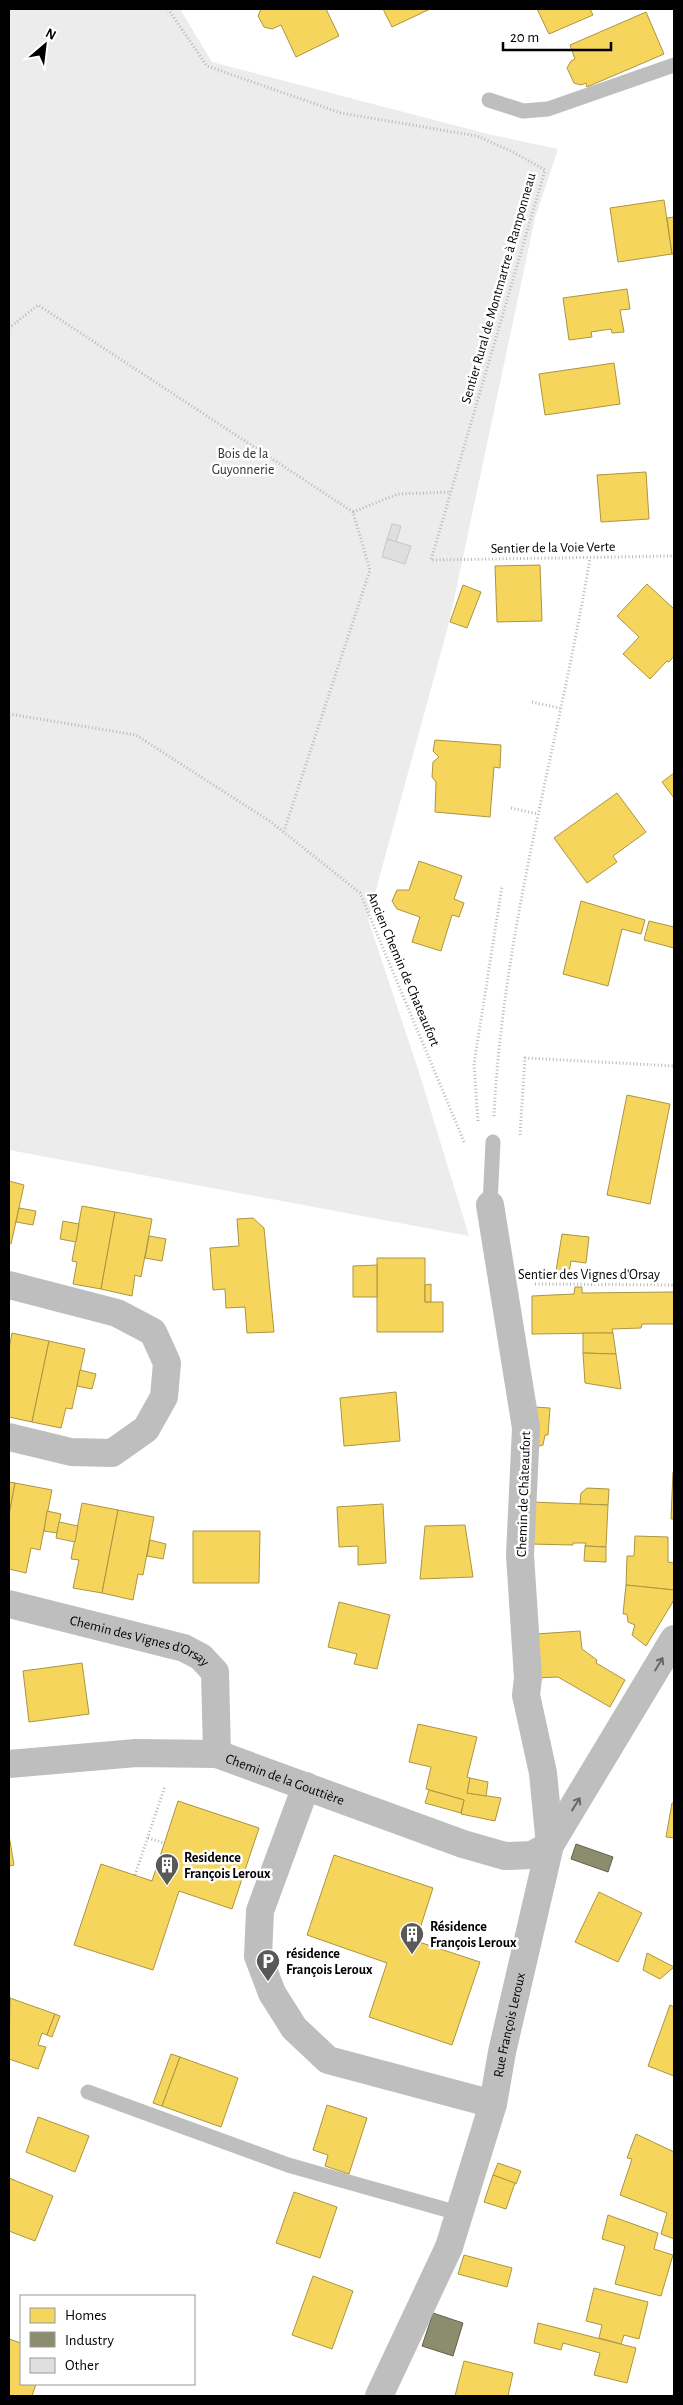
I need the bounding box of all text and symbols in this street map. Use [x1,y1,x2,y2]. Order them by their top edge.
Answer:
north arrow [20,20,70,70]
scale bar [503,20,610,52]
text: N [43,26,58,43]
text: 20 m [510,30,539,45]
street label: Sentier Rural de Montmartre à Ramponneau [459,171,539,405]
park label: Bois de la Guyonnerie [212,447,274,477]
street label: Sentier de la Voie Verte [491,540,615,556]
street label: Ancien Chemin de Chateaufort [364,890,442,1049]
street label: Sentier des Vignes d'Orsay [518,1268,660,1282]
street label: Chemin de Châteaufort [515,1430,533,1557]
street label: Chemin des Vignes d'Orsay [68,1614,212,1669]
one-way arrow [654,1657,664,1672]
street label: Chemin de la Gouttière [223,1752,346,1808]
one-way arrow [571,1797,581,1811]
place label: Residence François Leroux [184,1851,271,1881]
building icon: Residence François Leroux [154,1852,180,1886]
place label: Résidence François Leroux [430,1920,517,1950]
building icon: Résidence François Leroux [399,1921,425,1955]
place label: résidence François Leroux [286,1947,373,1977]
parking icon: résidence François Leroux [255,1948,281,1982]
street label: Rue François Leroux [492,1971,528,2078]
legend [20,2295,195,2385]
text: Homes [65,2308,107,2323]
text: Industry [65,2333,114,2348]
text: Other [65,2358,99,2373]

